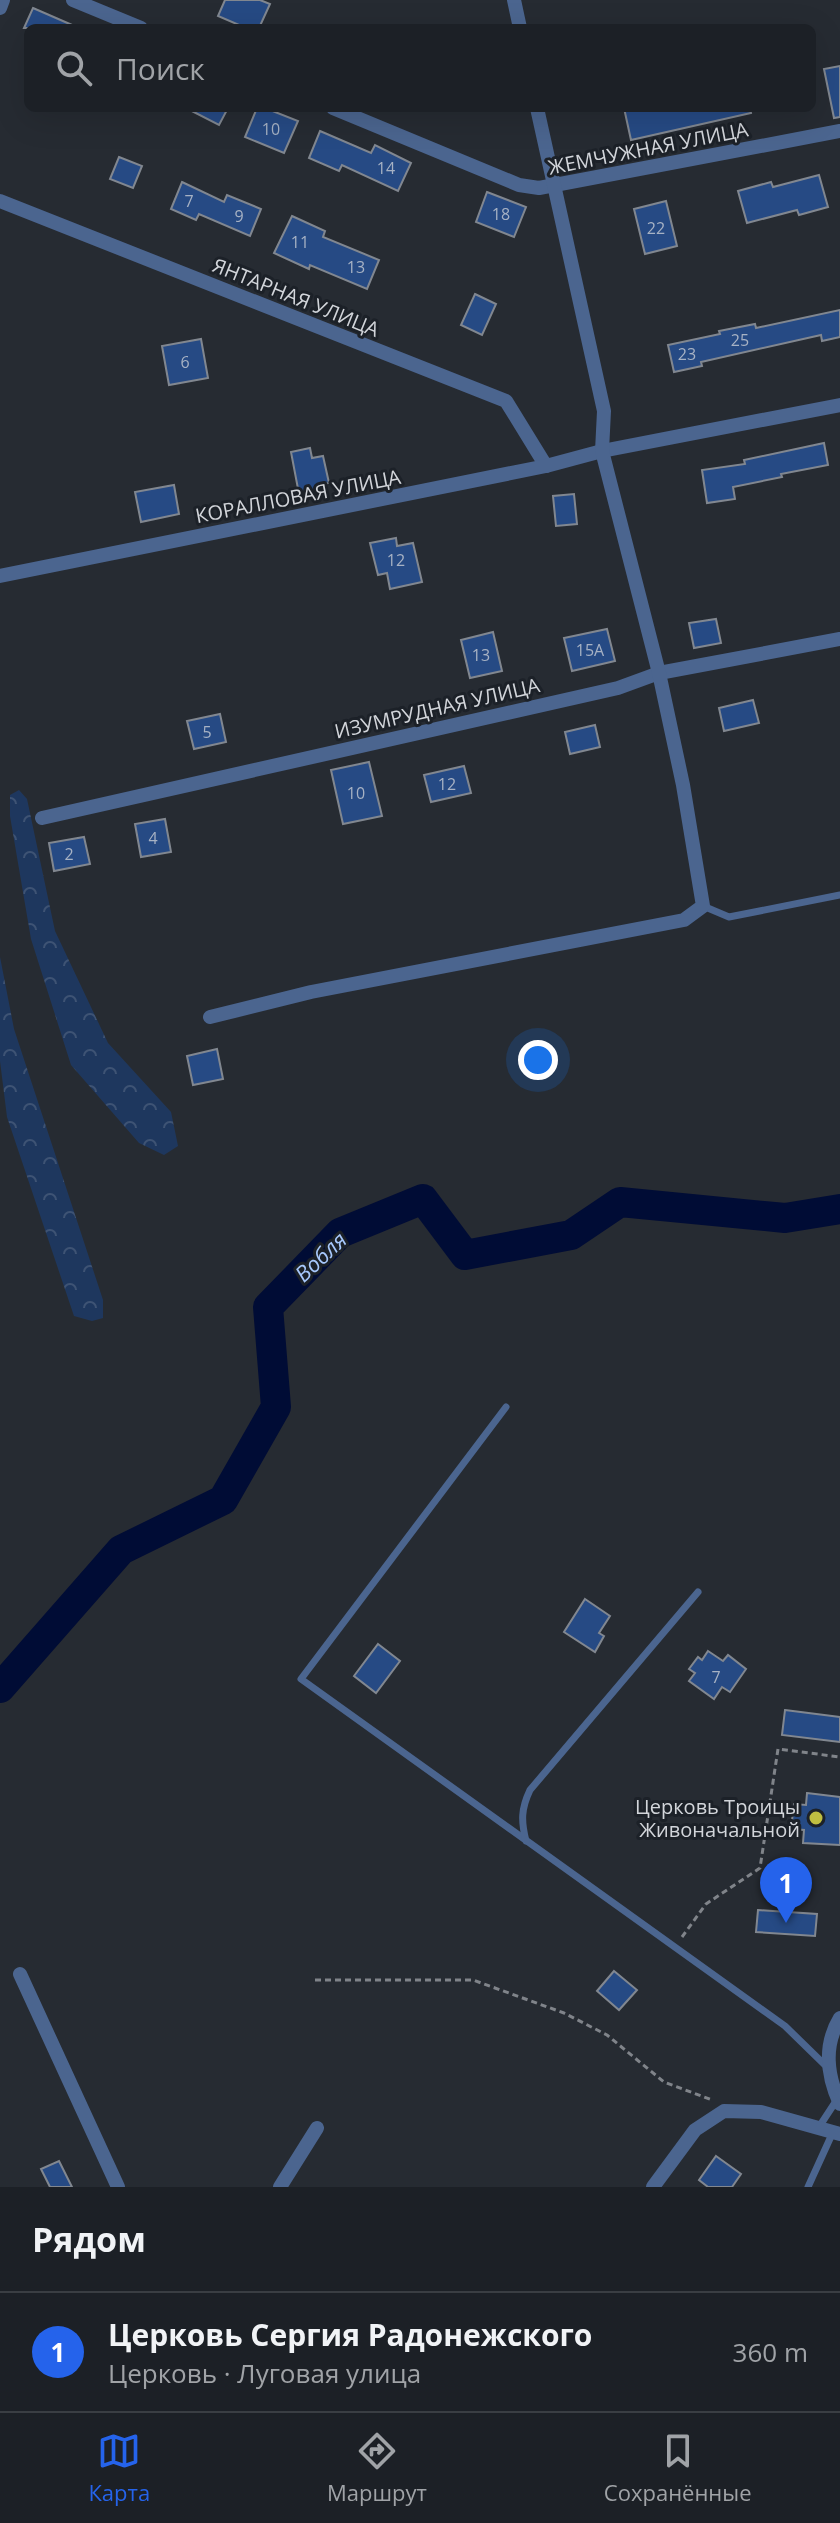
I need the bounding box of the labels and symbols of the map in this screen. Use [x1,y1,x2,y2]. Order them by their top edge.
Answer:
street label: ЖЕМЧУЖНАЯ УЛИЦА [546,115,751,181]
house number: 10 [262,118,280,140]
house number: 14 [377,157,395,179]
house number: 7 [184,190,194,212]
house number: 18 [492,203,510,225]
house number: 9 [234,205,244,227]
house number: 22 [647,217,665,239]
house number: 11 [291,231,309,253]
street label: ЯНТАРНАЯ УЛИЦА [209,251,384,343]
house number: 13 [347,256,365,278]
house number: 25 [731,329,749,351]
house number: 23 [678,343,696,365]
house number: 6 [180,351,190,373]
street label: КОРАЛЛОВАЯ УЛИЦА [193,463,403,529]
house number: 12 [387,549,405,571]
house number: 15А [576,639,605,661]
house number: 13 [472,644,490,666]
street label: ИЗУМРУДНАЯ УЛИЦА [332,671,542,745]
house number: 5 [202,721,212,743]
house number: 12 [438,773,456,795]
house number: 10 [347,782,365,804]
house number: 4 [148,827,158,849]
house number: 2 [64,843,74,865]
your location [518,1040,558,1080]
water label: Вобля [287,1224,353,1288]
house number: 7 [711,1666,721,1688]
place label: Церковь Троицы Живоначальной [635,1793,800,1843]
marker: Церковь Троицы Живоначальной [807,1809,825,1827]
pin: 1 [760,1857,812,1923]

